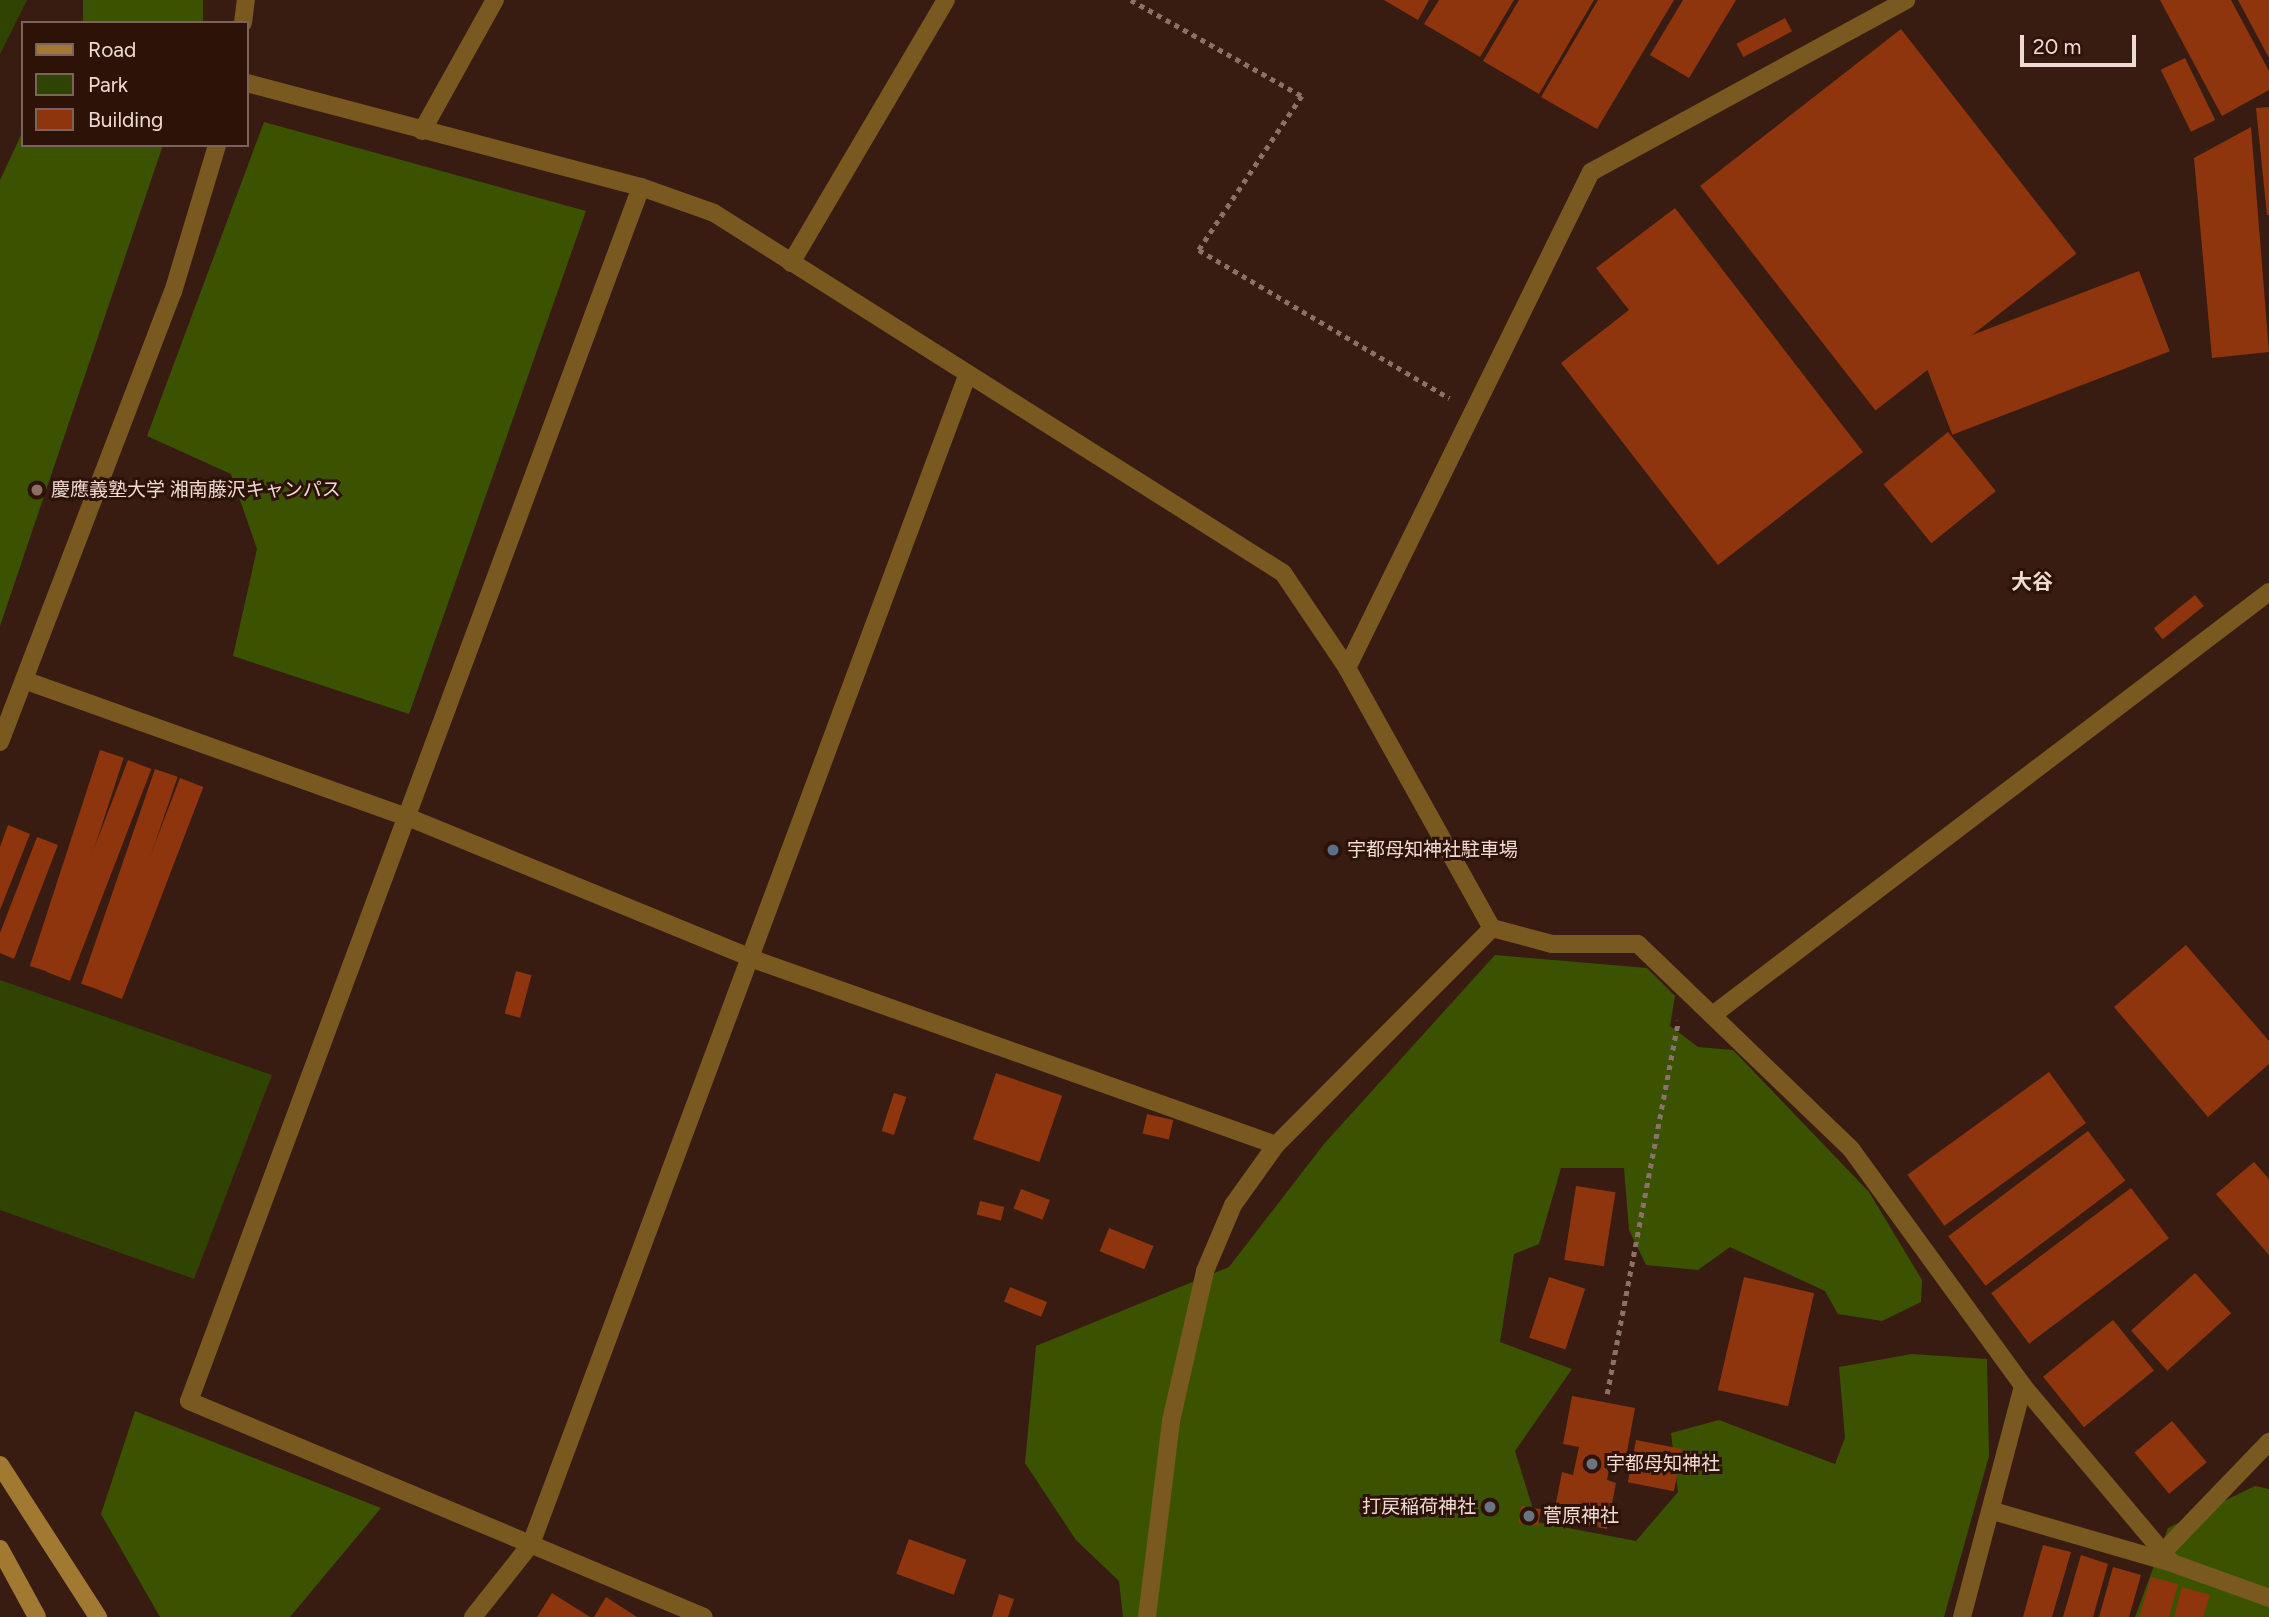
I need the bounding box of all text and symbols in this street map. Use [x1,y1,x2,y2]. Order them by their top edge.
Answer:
legend [21,21,248,147]
scale bar [2024,21,2140,65]
text: 20 m [2033,34,2081,59]
text: Road [88,37,136,62]
text: Park [88,72,128,97]
text: Building [88,107,163,132]
place label: 慶應義塾大学 湘南藤沢キャンパス [51,479,341,501]
marker: 慶應義塾大学 湘南藤沢キャンパス [29,482,45,498]
district label: 大谷 [2011,569,2053,595]
place label: 宇都母知神社駐車場 [1347,839,1518,861]
marker: 宇都母知神社駐車場 [1325,842,1341,858]
place label: 宇都母知神社 [1606,1453,1720,1475]
marker: 宇都母知神社 [1584,1456,1600,1472]
place label: 打戻稲荷神社 [1362,1496,1476,1518]
marker: 打戻稲荷神社 [1482,1499,1498,1515]
place label: 菅原神社 [1543,1505,1619,1527]
marker: 菅原神社 [1521,1508,1537,1524]

